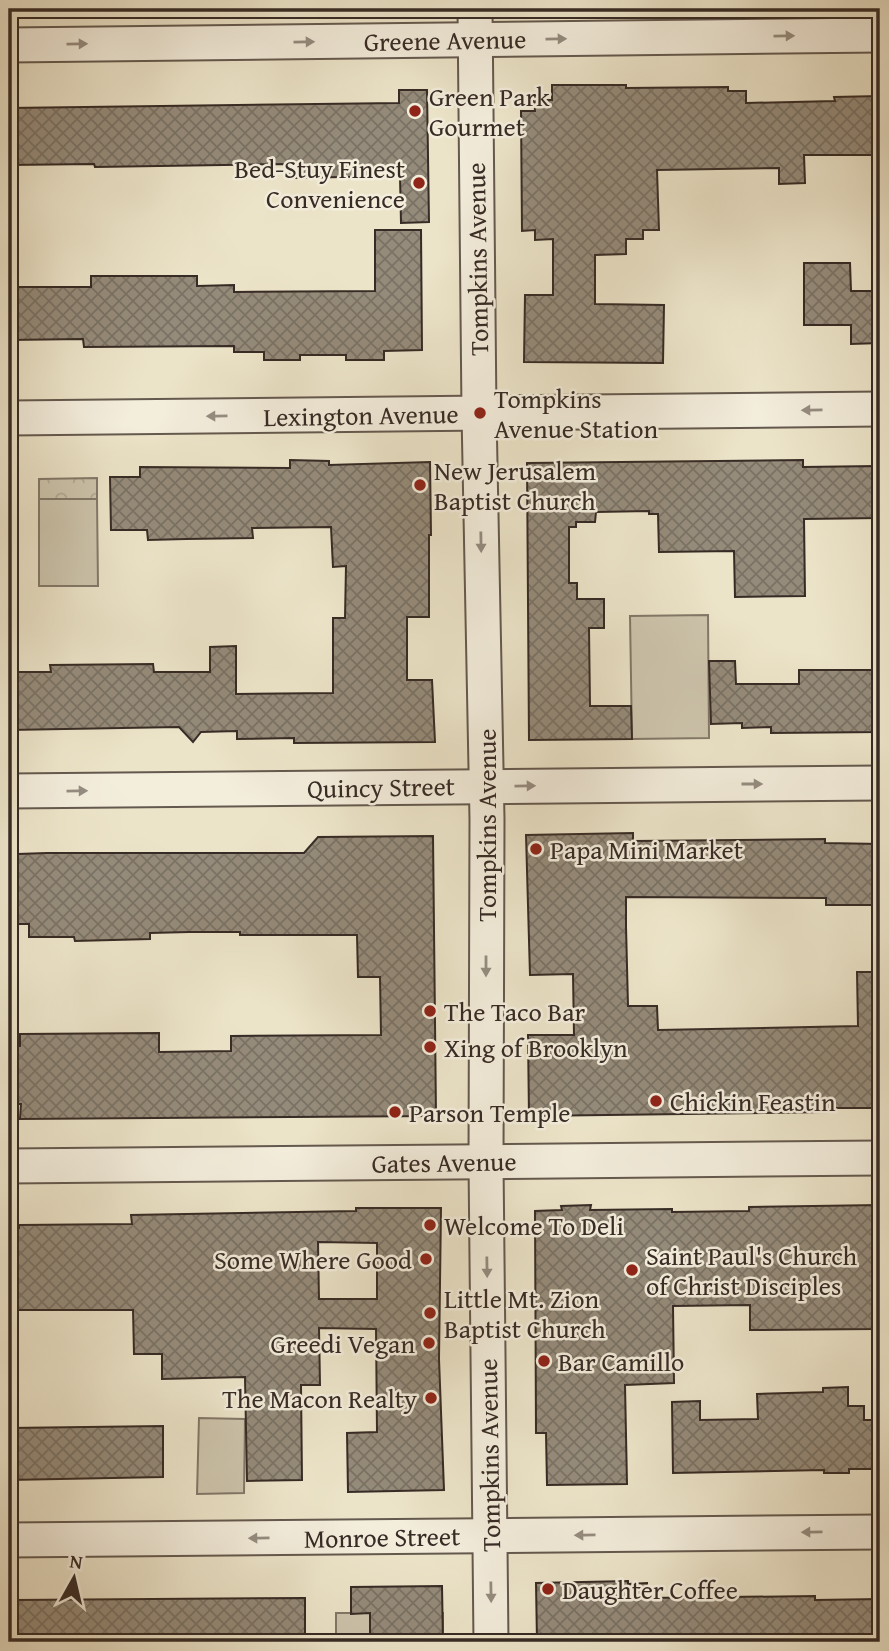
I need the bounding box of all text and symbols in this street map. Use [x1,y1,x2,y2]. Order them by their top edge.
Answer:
street label: Greene Avenue [363,19,527,61]
one-way arrow [773,30,795,42]
one-way arrow [546,33,568,45]
one-way arrow [294,36,316,48]
one-way arrow [66,38,88,50]
place label: Green Park Gourmet [429,77,550,146]
marker: Green Park Gourmet [407,103,423,119]
place label: Bed-Stuy Finest Convenience [234,149,405,218]
street label: Tompkins Avenue [456,162,498,356]
marker: Bed-Stuy Finest Convenience [411,175,427,191]
place label: Tompkins Avenue Station [494,379,659,448]
street label: Lexington Avenue [263,394,459,436]
one-way arrow [801,404,823,416]
marker: Tompkins Avenue Station [472,405,488,421]
one-way arrow [206,410,228,422]
place label: New Jerusalem Baptist Church [434,451,596,520]
marker: New Jerusalem Baptist Church [412,477,428,493]
one-way arrow [476,532,487,554]
street label: Tompkins Avenue [467,728,506,922]
street label: Quincy Street [307,766,455,808]
one-way arrow [742,778,764,790]
one-way arrow [514,780,536,791]
one-way arrow [66,785,88,796]
place label: Papa Mini Market [550,830,743,869]
marker: Papa Mini Market [528,841,544,857]
one-way arrow [481,955,492,977]
place label: The Taco Bar [444,992,585,1031]
marker: The Taco Bar [422,1003,438,1019]
place label: Xing of Brooklyn [444,1028,628,1067]
marker: Xing of Brooklyn [422,1039,438,1055]
place label: Chickin Feastin [670,1082,836,1121]
place label: Parson Temple [409,1093,570,1132]
marker: Chickin Feastin [648,1093,664,1109]
marker: Parson Temple [387,1104,403,1120]
street label: Gates Avenue [371,1141,517,1183]
place label: Welcome To Deli [444,1206,624,1245]
marker: Welcome To Deli [422,1217,438,1233]
place label: Saint Paul's Church of Christ Disciples [646,1236,857,1305]
place label: Some Where Good [214,1240,412,1279]
marker: Some Where Good [418,1251,434,1267]
one-way arrow [481,1256,493,1278]
marker: Saint Paul's Church of Christ Disciples [624,1262,640,1278]
place label: Little Mt. Zion Baptist Church [444,1279,606,1348]
marker: Little Mt. Zion Baptist Church [422,1305,438,1321]
place label: Greedi Vegan [271,1324,415,1363]
marker: Greedi Vegan [421,1335,437,1351]
place label: Bar Camillo [558,1342,684,1381]
marker: Bar Camillo [536,1353,552,1369]
street label: Tompkins Avenue [468,1358,510,1552]
place label: The Macon Realty [222,1379,417,1418]
marker: The Macon Realty [423,1390,439,1406]
street label: Monroe Street [303,1516,461,1558]
one-way arrow [801,1527,823,1538]
one-way arrow [573,1529,595,1541]
one-way arrow [248,1532,270,1544]
north arrow [38,1542,108,1612]
text: N [68,1546,85,1576]
place label: Daughter Coffee [562,1570,738,1609]
marker: Daughter Coffee [540,1581,556,1597]
one-way arrow [485,1582,497,1604]

